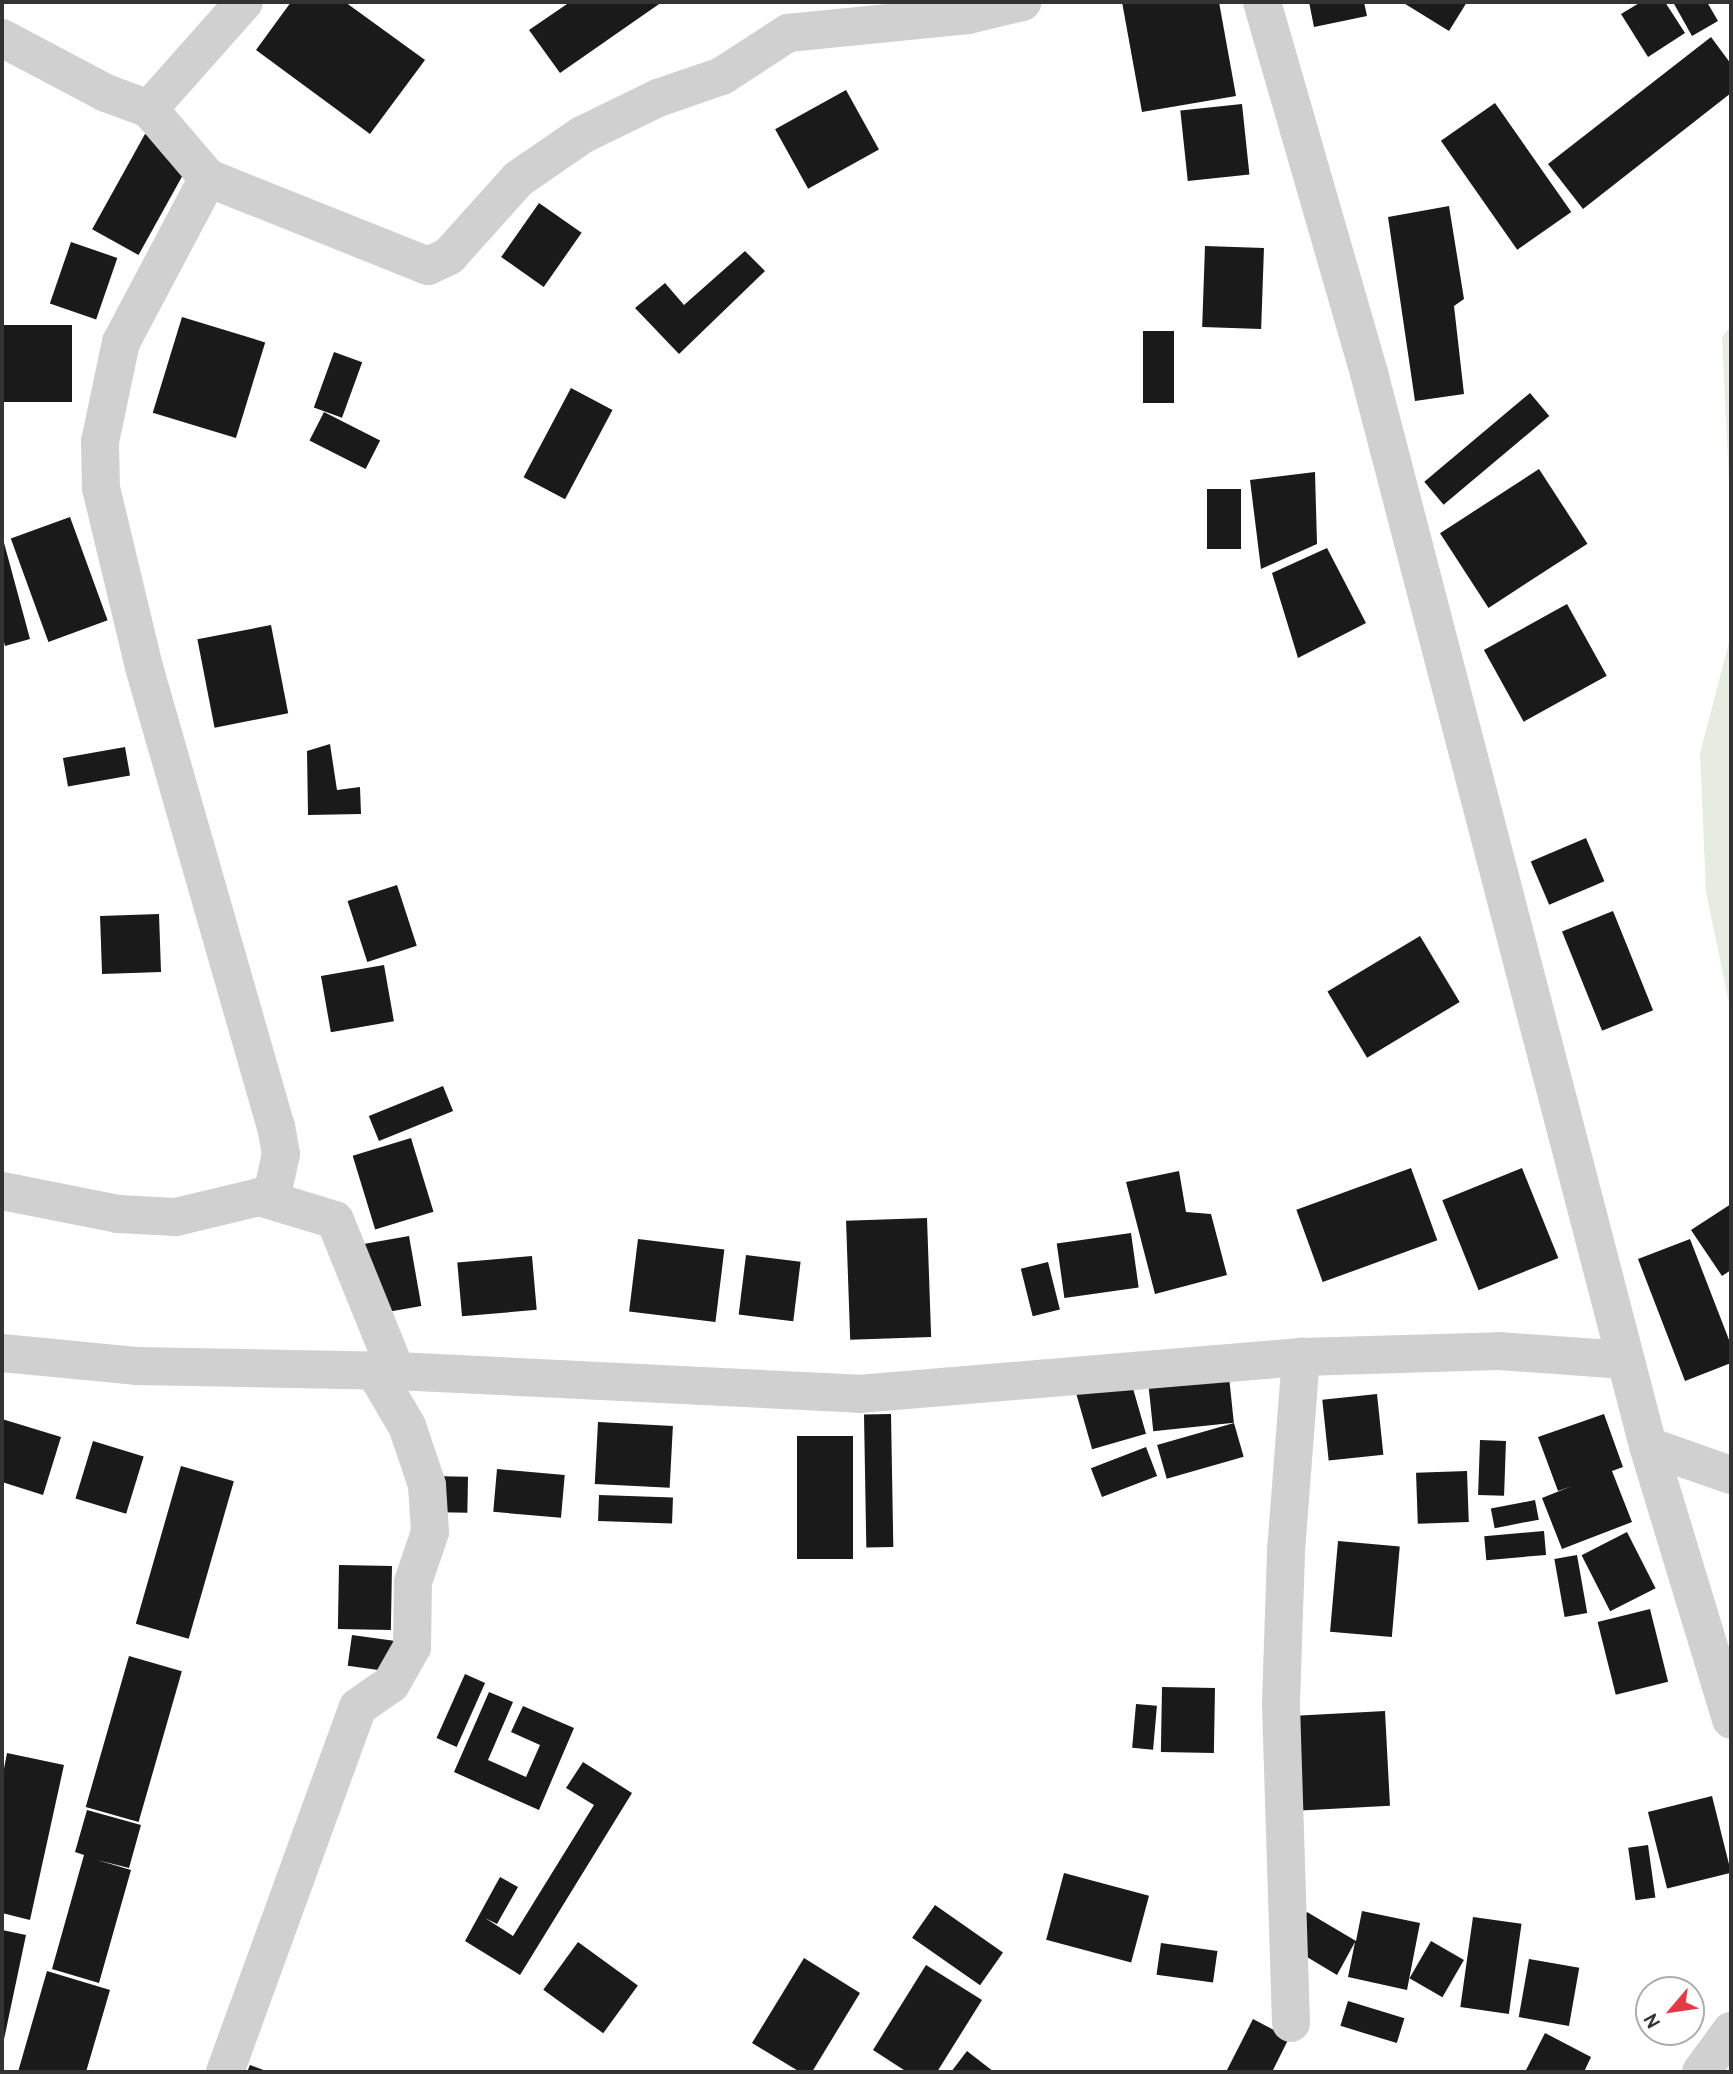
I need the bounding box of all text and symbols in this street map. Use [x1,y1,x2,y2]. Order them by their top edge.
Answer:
north arrow [1635,1976,1705,2046]
text: N [1640,2008,1667,2032]

